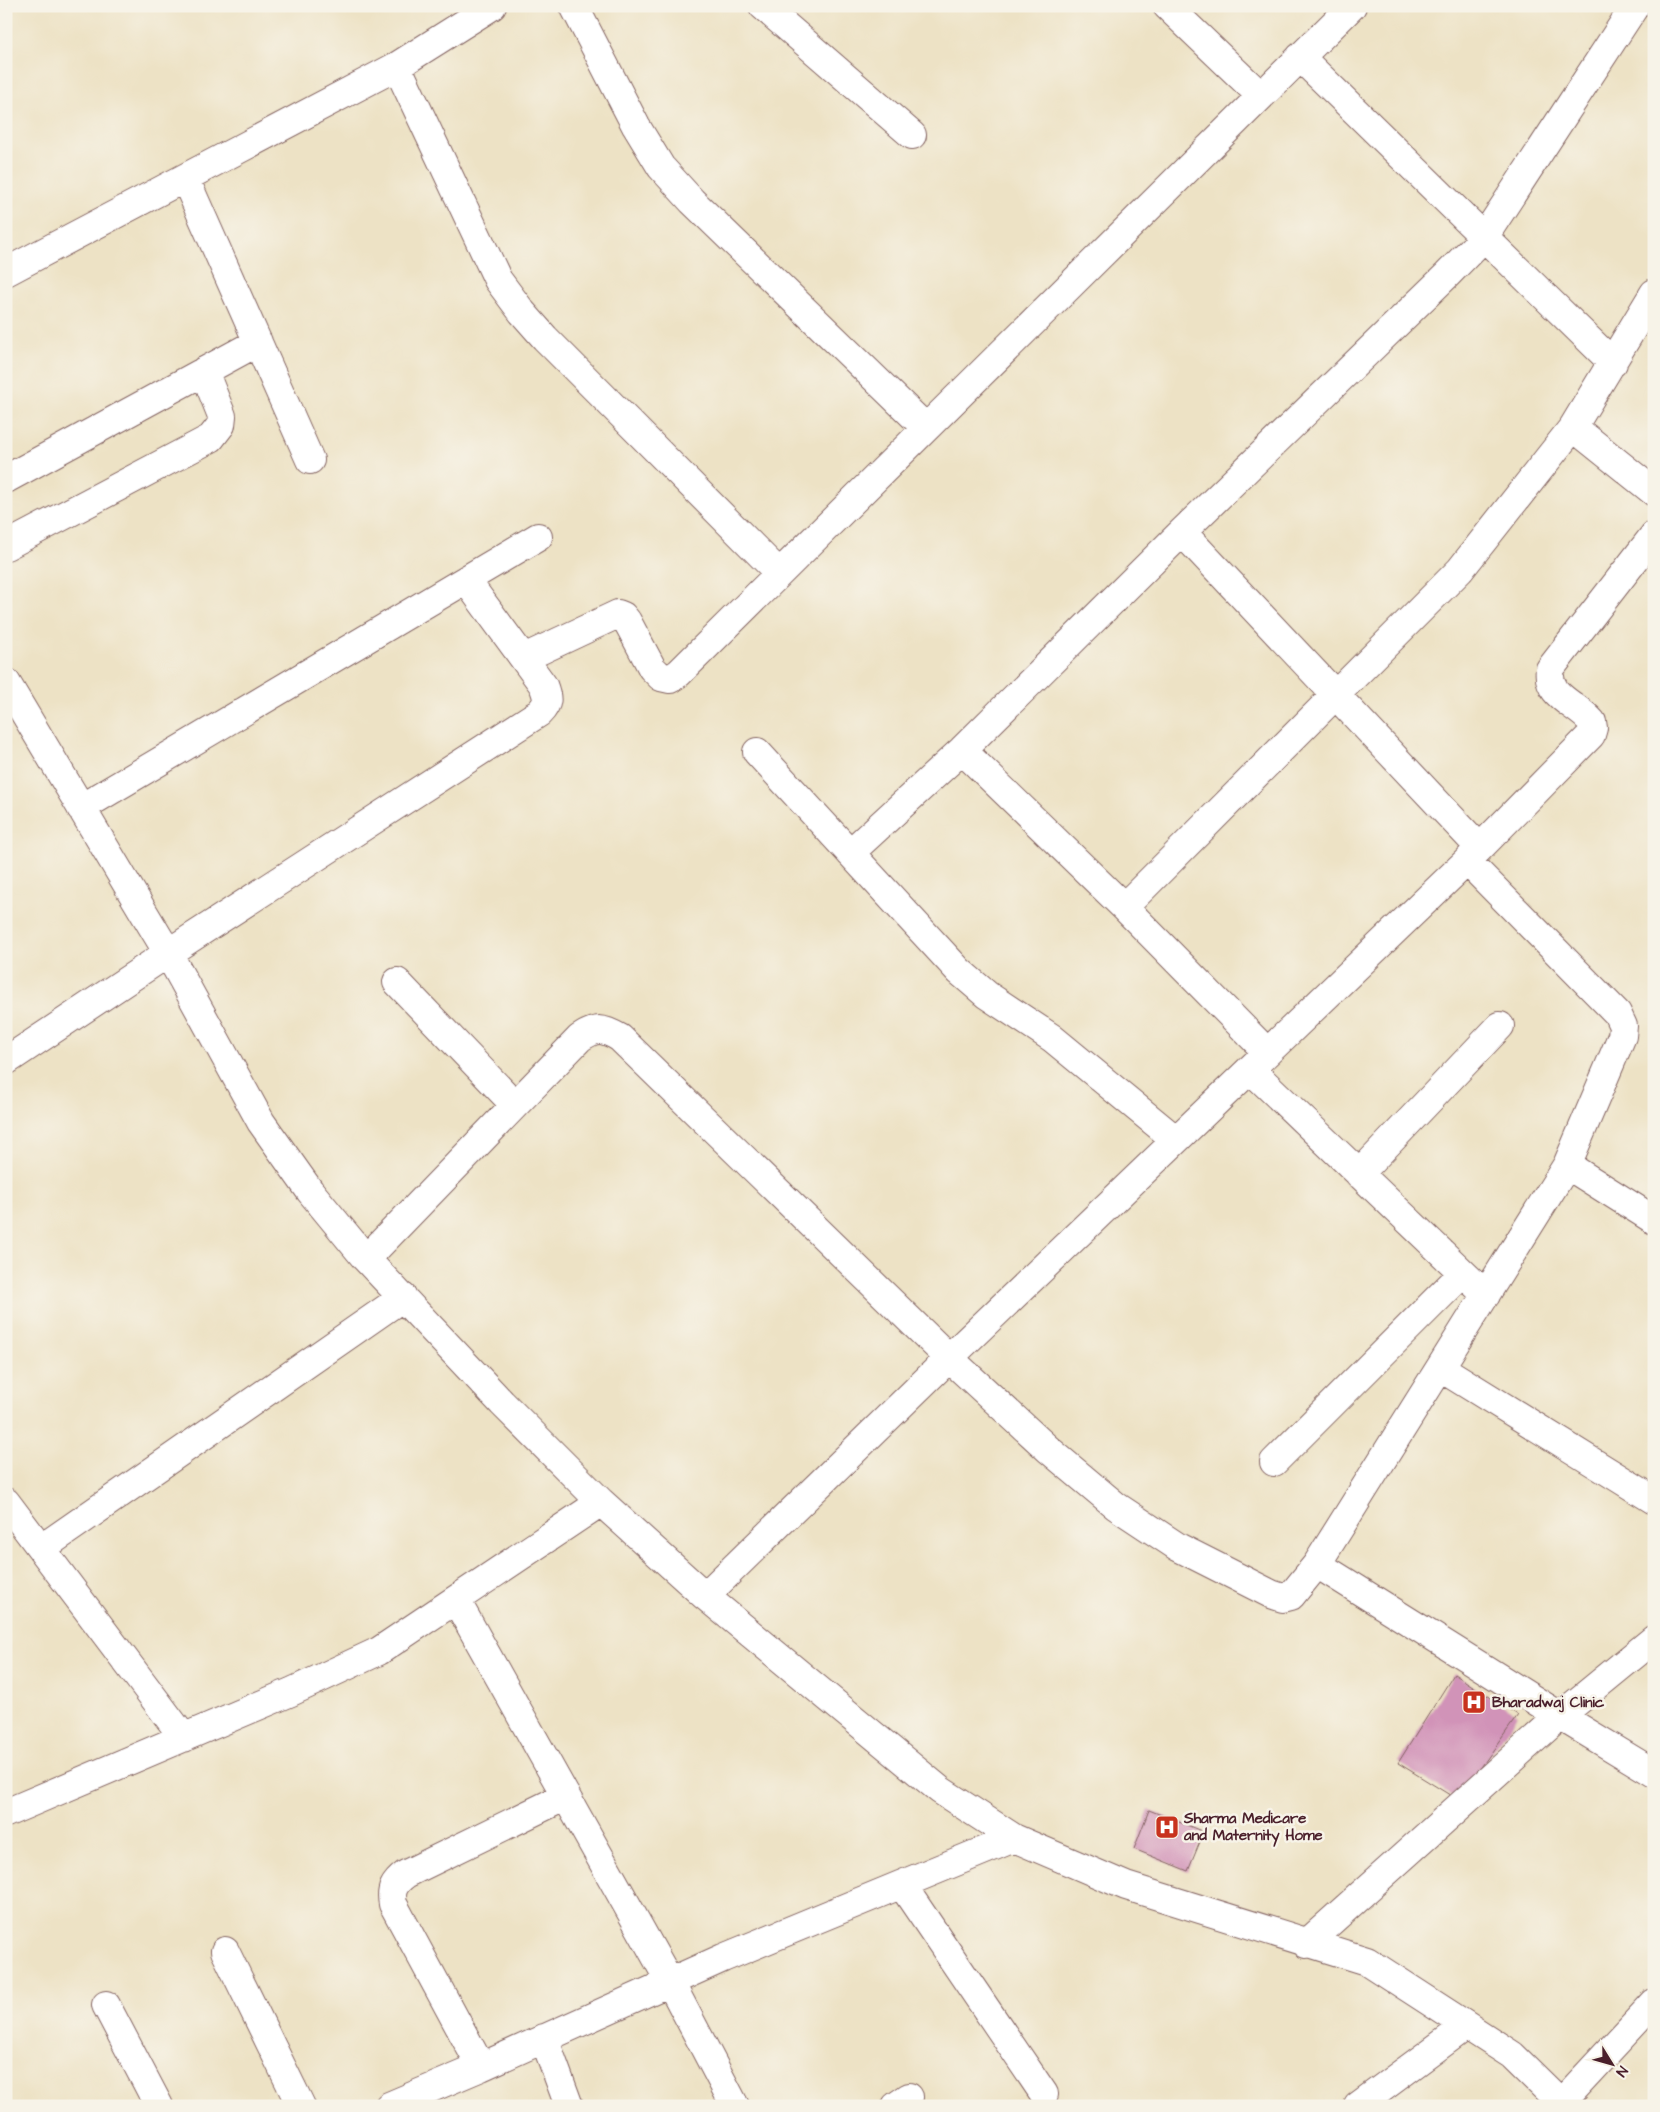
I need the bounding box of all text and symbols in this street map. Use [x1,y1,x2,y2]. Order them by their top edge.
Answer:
hospital icon: Bharadwaj Clinic [1461,1689,1487,1715]
place label: Bharadwaj Clinic [1492,1692,1605,1713]
place label: Sharma Medicare and Maternity Home [1183,1808,1323,1847]
hospital icon: Sharma Medicare and Maternity Home [1154,1814,1180,1840]
north arrow [1588,2040,1638,2090]
text: N [1611,2062,1632,2081]

